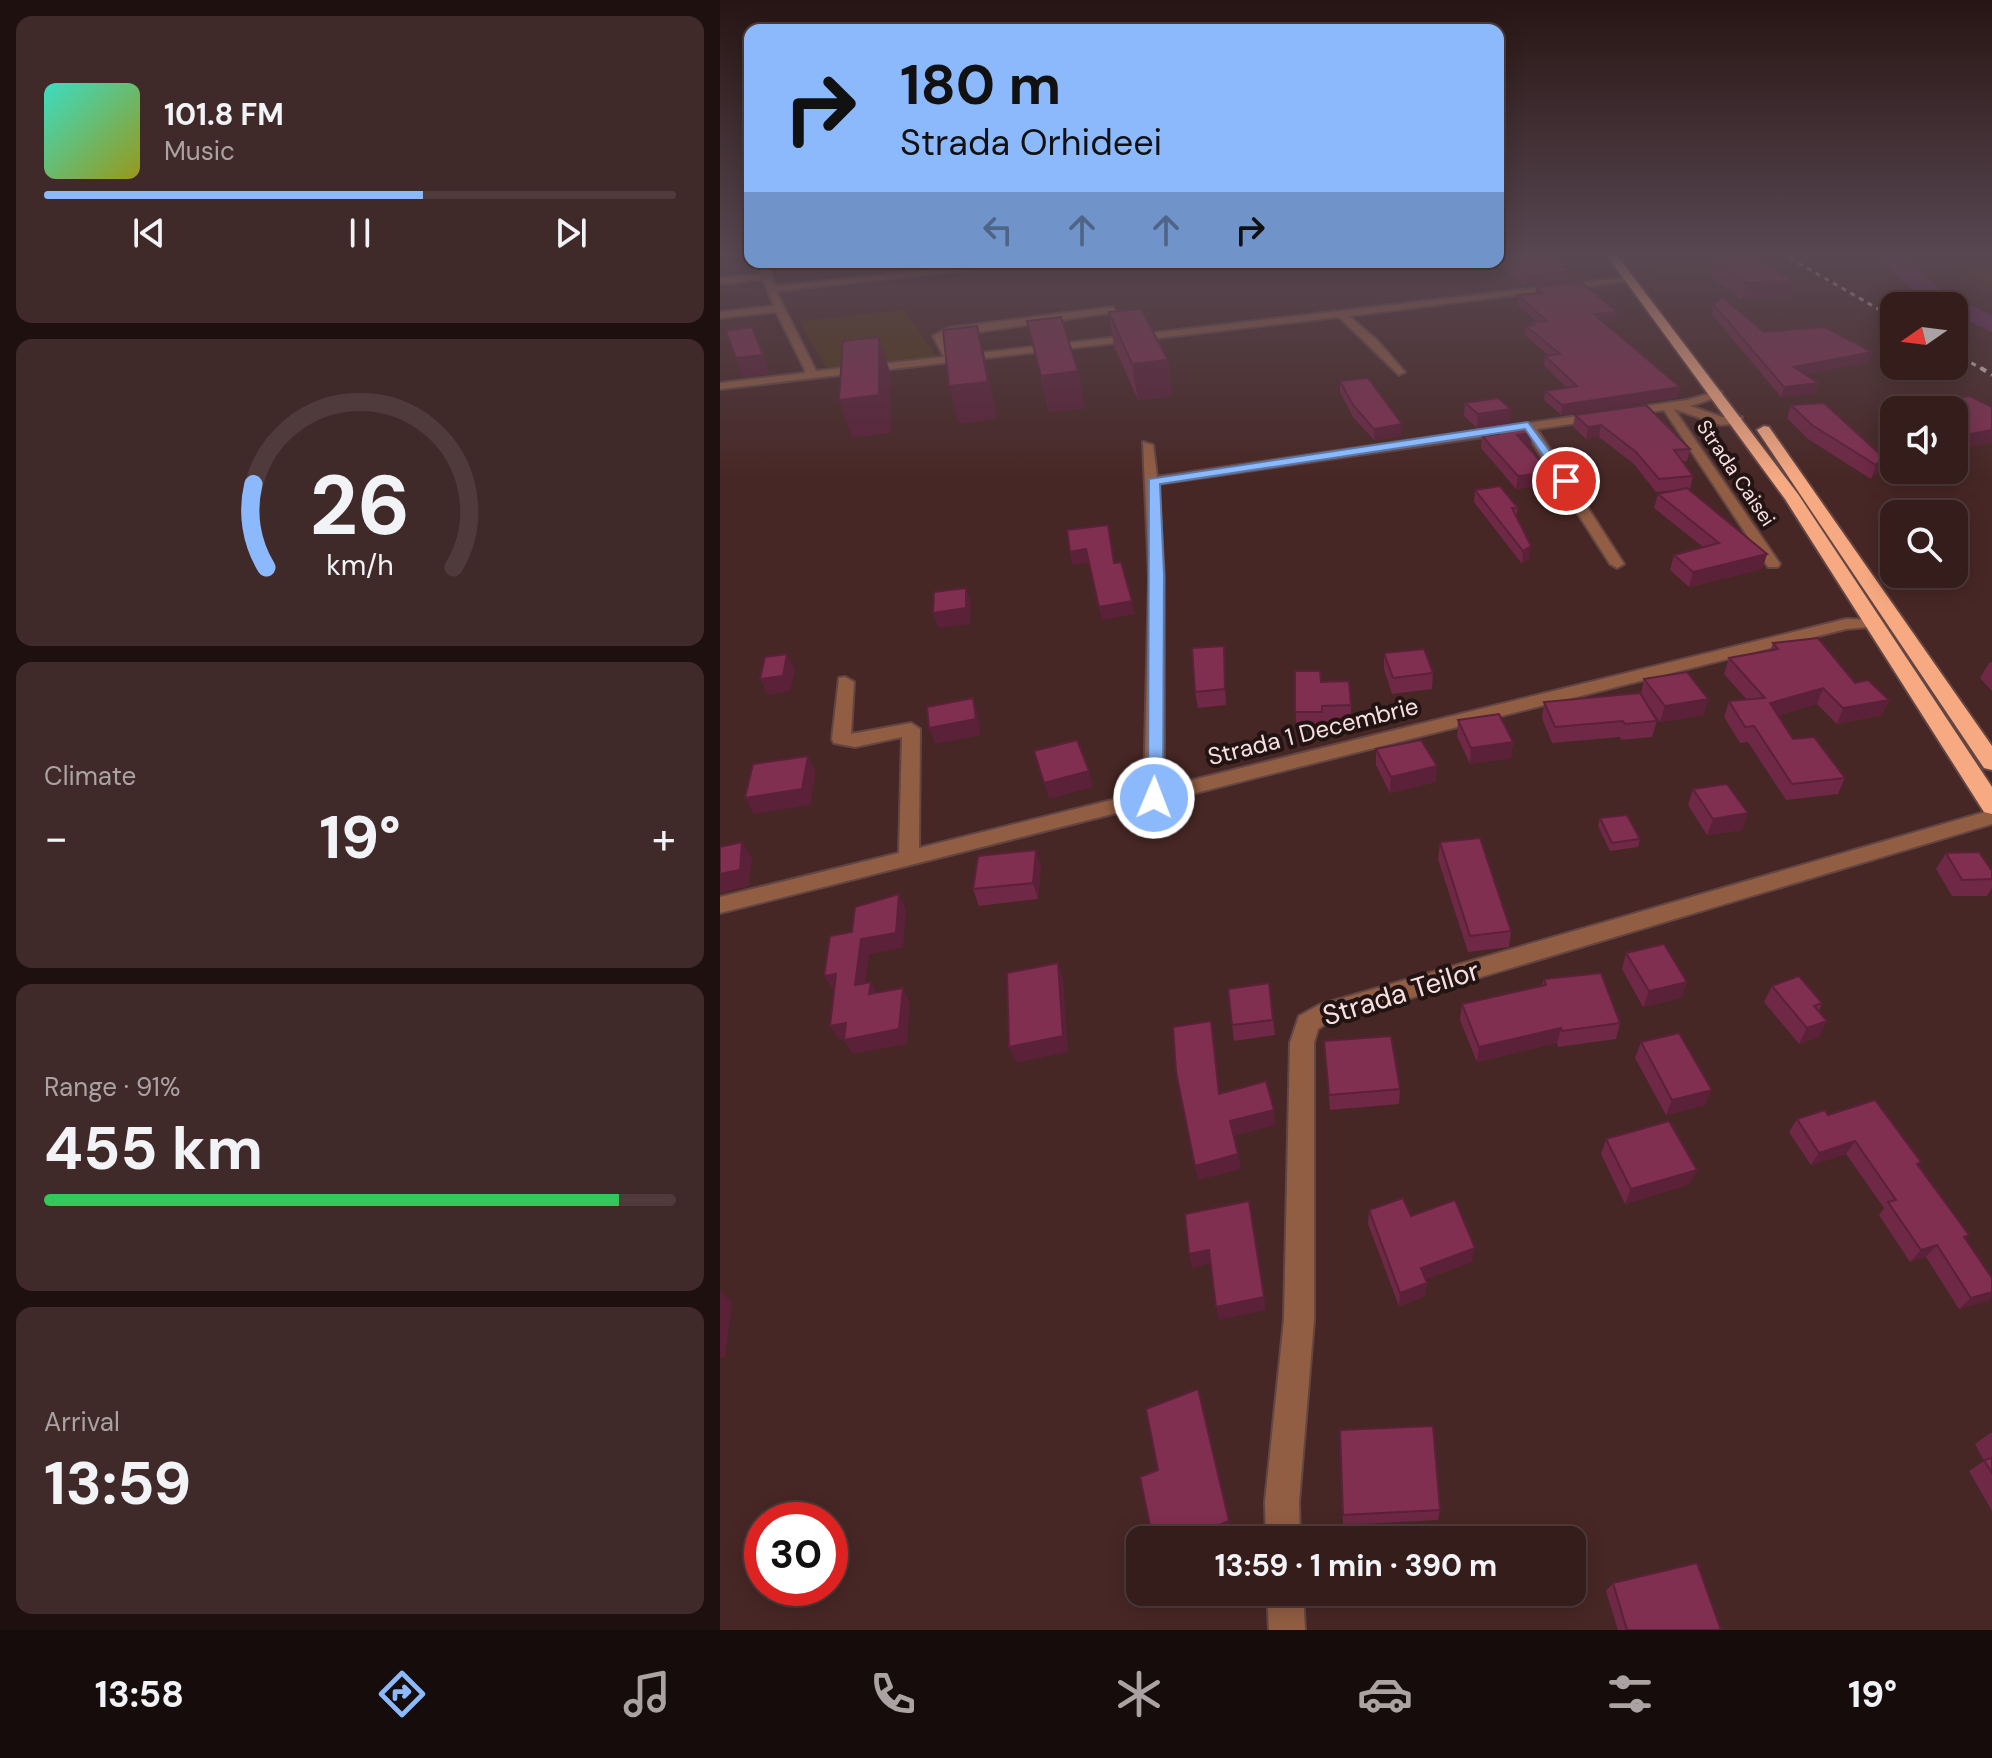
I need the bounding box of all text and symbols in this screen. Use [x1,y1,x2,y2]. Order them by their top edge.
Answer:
text: 180 m [900,48,1061,121]
icon: right [768,56,872,160]
text: 101.8 FM [164,95,284,134]
text: Strada Orhideei [900,119,1162,166]
text: Music [164,134,235,168]
icon: left [976,208,1020,252]
icon: ahead [1060,208,1104,252]
icon: ahead [1144,208,1188,252]
icon: right [1228,208,1272,252]
icon: previous [127,211,171,255]
icon: pause [338,211,382,255]
icon: next [549,211,593,255]
north arrow [1880,292,1968,380]
map controls [1880,292,1968,588]
button: sound [1880,396,1968,484]
street label: Strada Caisei [1691,415,1781,531]
pin [1532,447,1600,515]
text: 26 [310,451,410,560]
icon: arrive [1544,459,1588,503]
button: search [1880,500,1968,588]
text: km/h [326,547,394,584]
street label: Strada 1 Decembrie [1205,690,1421,772]
position arrow [1112,756,1196,840]
text: Climate [44,759,136,793]
text: 19° [319,798,401,877]
text: − [44,809,68,867]
text: + [652,809,676,867]
street label: Strada Teilor [1318,952,1484,1034]
text: Range · 91% [44,1070,180,1104]
text: 455 km [44,1109,263,1188]
text: Arrival [44,1405,120,1439]
text: 13:59 [44,1444,191,1523]
speed limit sign: 30 [744,1502,848,1606]
text: 13:59 · 1 min · 390 m [1215,1546,1497,1585]
icon: directions [374,1666,430,1722]
icon: music [619,1666,675,1722]
icon: phone [865,1666,921,1722]
icon: climate [1111,1666,1167,1722]
icon: car [1357,1666,1413,1722]
icon: filters [1602,1666,1658,1722]
text: 13:58 [95,1671,184,1718]
text: 19° [1848,1671,1897,1718]

